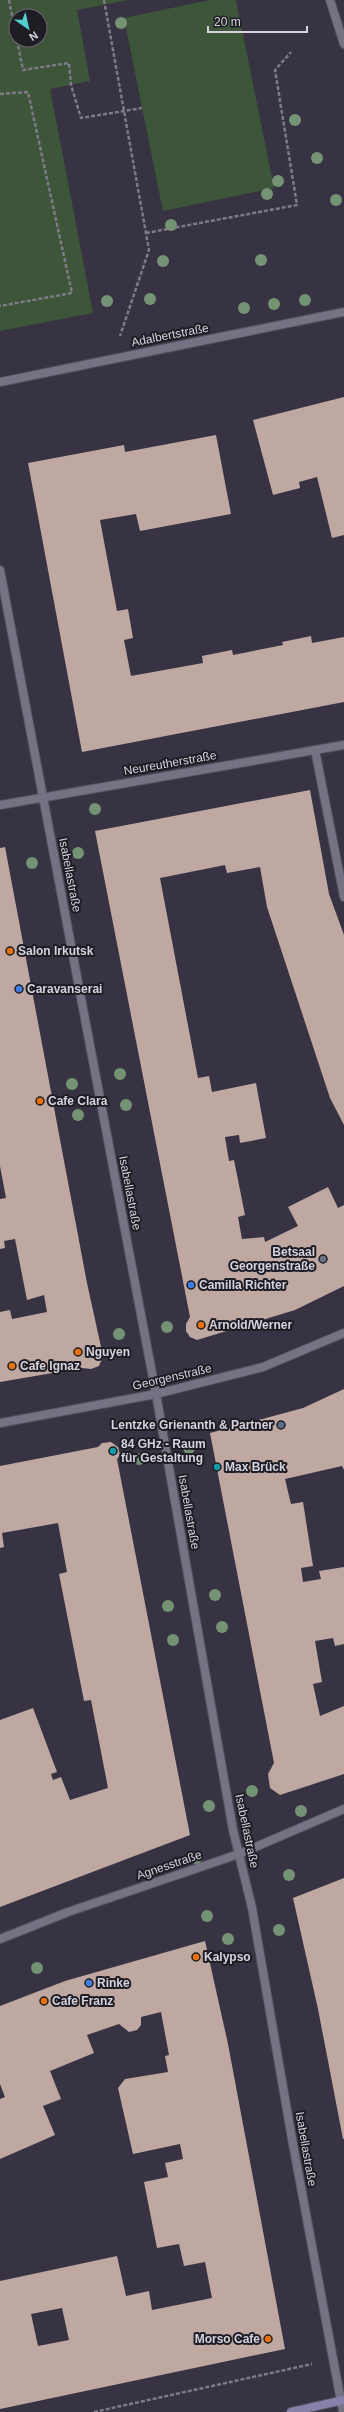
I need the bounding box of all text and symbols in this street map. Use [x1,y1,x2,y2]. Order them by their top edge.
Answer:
north arrow [8,8,48,48]
scale bar [208,8,307,34]
text: 20 m [214,15,241,29]
text: N [27,29,40,44]
street label: Adalbertstraße [130,321,210,349]
street label: Neureutherstraße [122,748,218,778]
street label: Isabellastraße [56,837,84,914]
place label: Salon Irkutsk [18,944,94,958]
marker: Salon Irkutsk [5,946,15,956]
place label: Caravanserai [27,982,102,996]
marker: Caravanserai [14,984,24,994]
place label: Cafe Clara [48,1094,108,1108]
marker: Cafe Clara [35,1096,45,1106]
street label: Isabellastraße [116,1155,144,1232]
place label: Betsaal Georgenstraße [230,1245,315,1273]
marker: Betsaal Georgenstraße [318,1254,328,1264]
place label: Camilla Richter [199,1278,287,1292]
marker: Camilla Richter [186,1280,196,1290]
place label: Arnold/Werner [209,1318,292,1332]
marker: Arnold/Werner [196,1320,206,1330]
place label: Nguyen [86,1345,130,1359]
marker: Nguyen [73,1347,83,1357]
place label: Cafe Ignaz [20,1359,80,1373]
marker: Cafe Ignaz [7,1361,17,1371]
street label: Georgenstraße [131,1361,213,1393]
place label: Lentzke Grienanth & Partner [111,1418,273,1432]
marker: Lentzke Grienanth & Partner [276,1420,286,1430]
place label: 84 GHz - Raum für Gestaltung [121,1437,206,1465]
marker: 84 GHz - Raum für Gestaltung [108,1446,118,1456]
place label: Max Brück [225,1460,286,1474]
marker: Max Brück [212,1462,222,1472]
street label: Isabellastraße [176,1474,202,1551]
street label: Isabellastraße [232,1793,262,1870]
street label: Agnesstraße [135,1847,204,1883]
place label: Kalypso [204,1950,251,1964]
marker: Kalypso [191,1952,201,1962]
place label: Rinke [97,1976,130,1990]
marker: Rinke [84,1978,94,1988]
place label: Cafe Franz [52,1994,113,2008]
marker: Cafe Franz [39,1996,49,2006]
street label: Isabellastraße [293,2111,319,2188]
place label: Morso Cafe [195,2332,260,2346]
marker: Morso Cafe [263,2334,273,2344]

